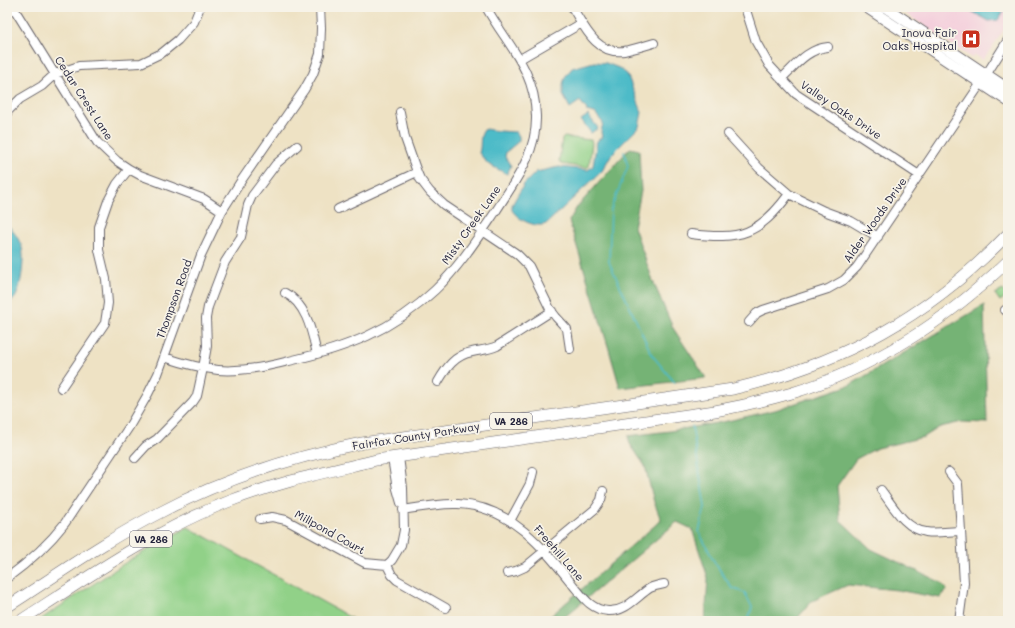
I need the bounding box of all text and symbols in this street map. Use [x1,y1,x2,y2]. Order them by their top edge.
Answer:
place label: Inova Fair Oaks Hospital [882,25,957,53]
hospital icon: Inova Fair Oaks Hospital [960,28,982,50]
street label: Cedar Crest Lane [52,53,117,143]
street label: Valley Oaks Drive [798,77,885,142]
street label: Alder Woods Drive [840,174,910,265]
street label: Misty Creek Lane [438,182,504,267]
street label: Thompson Road [152,257,195,341]
road number: VA 286 [490,413,532,429]
street label: Fairfax County Parkway [351,418,481,453]
street label: Millpond Court [292,506,368,557]
street label: Freehill Lane [531,522,588,584]
road number: VA 286 [130,531,172,547]

